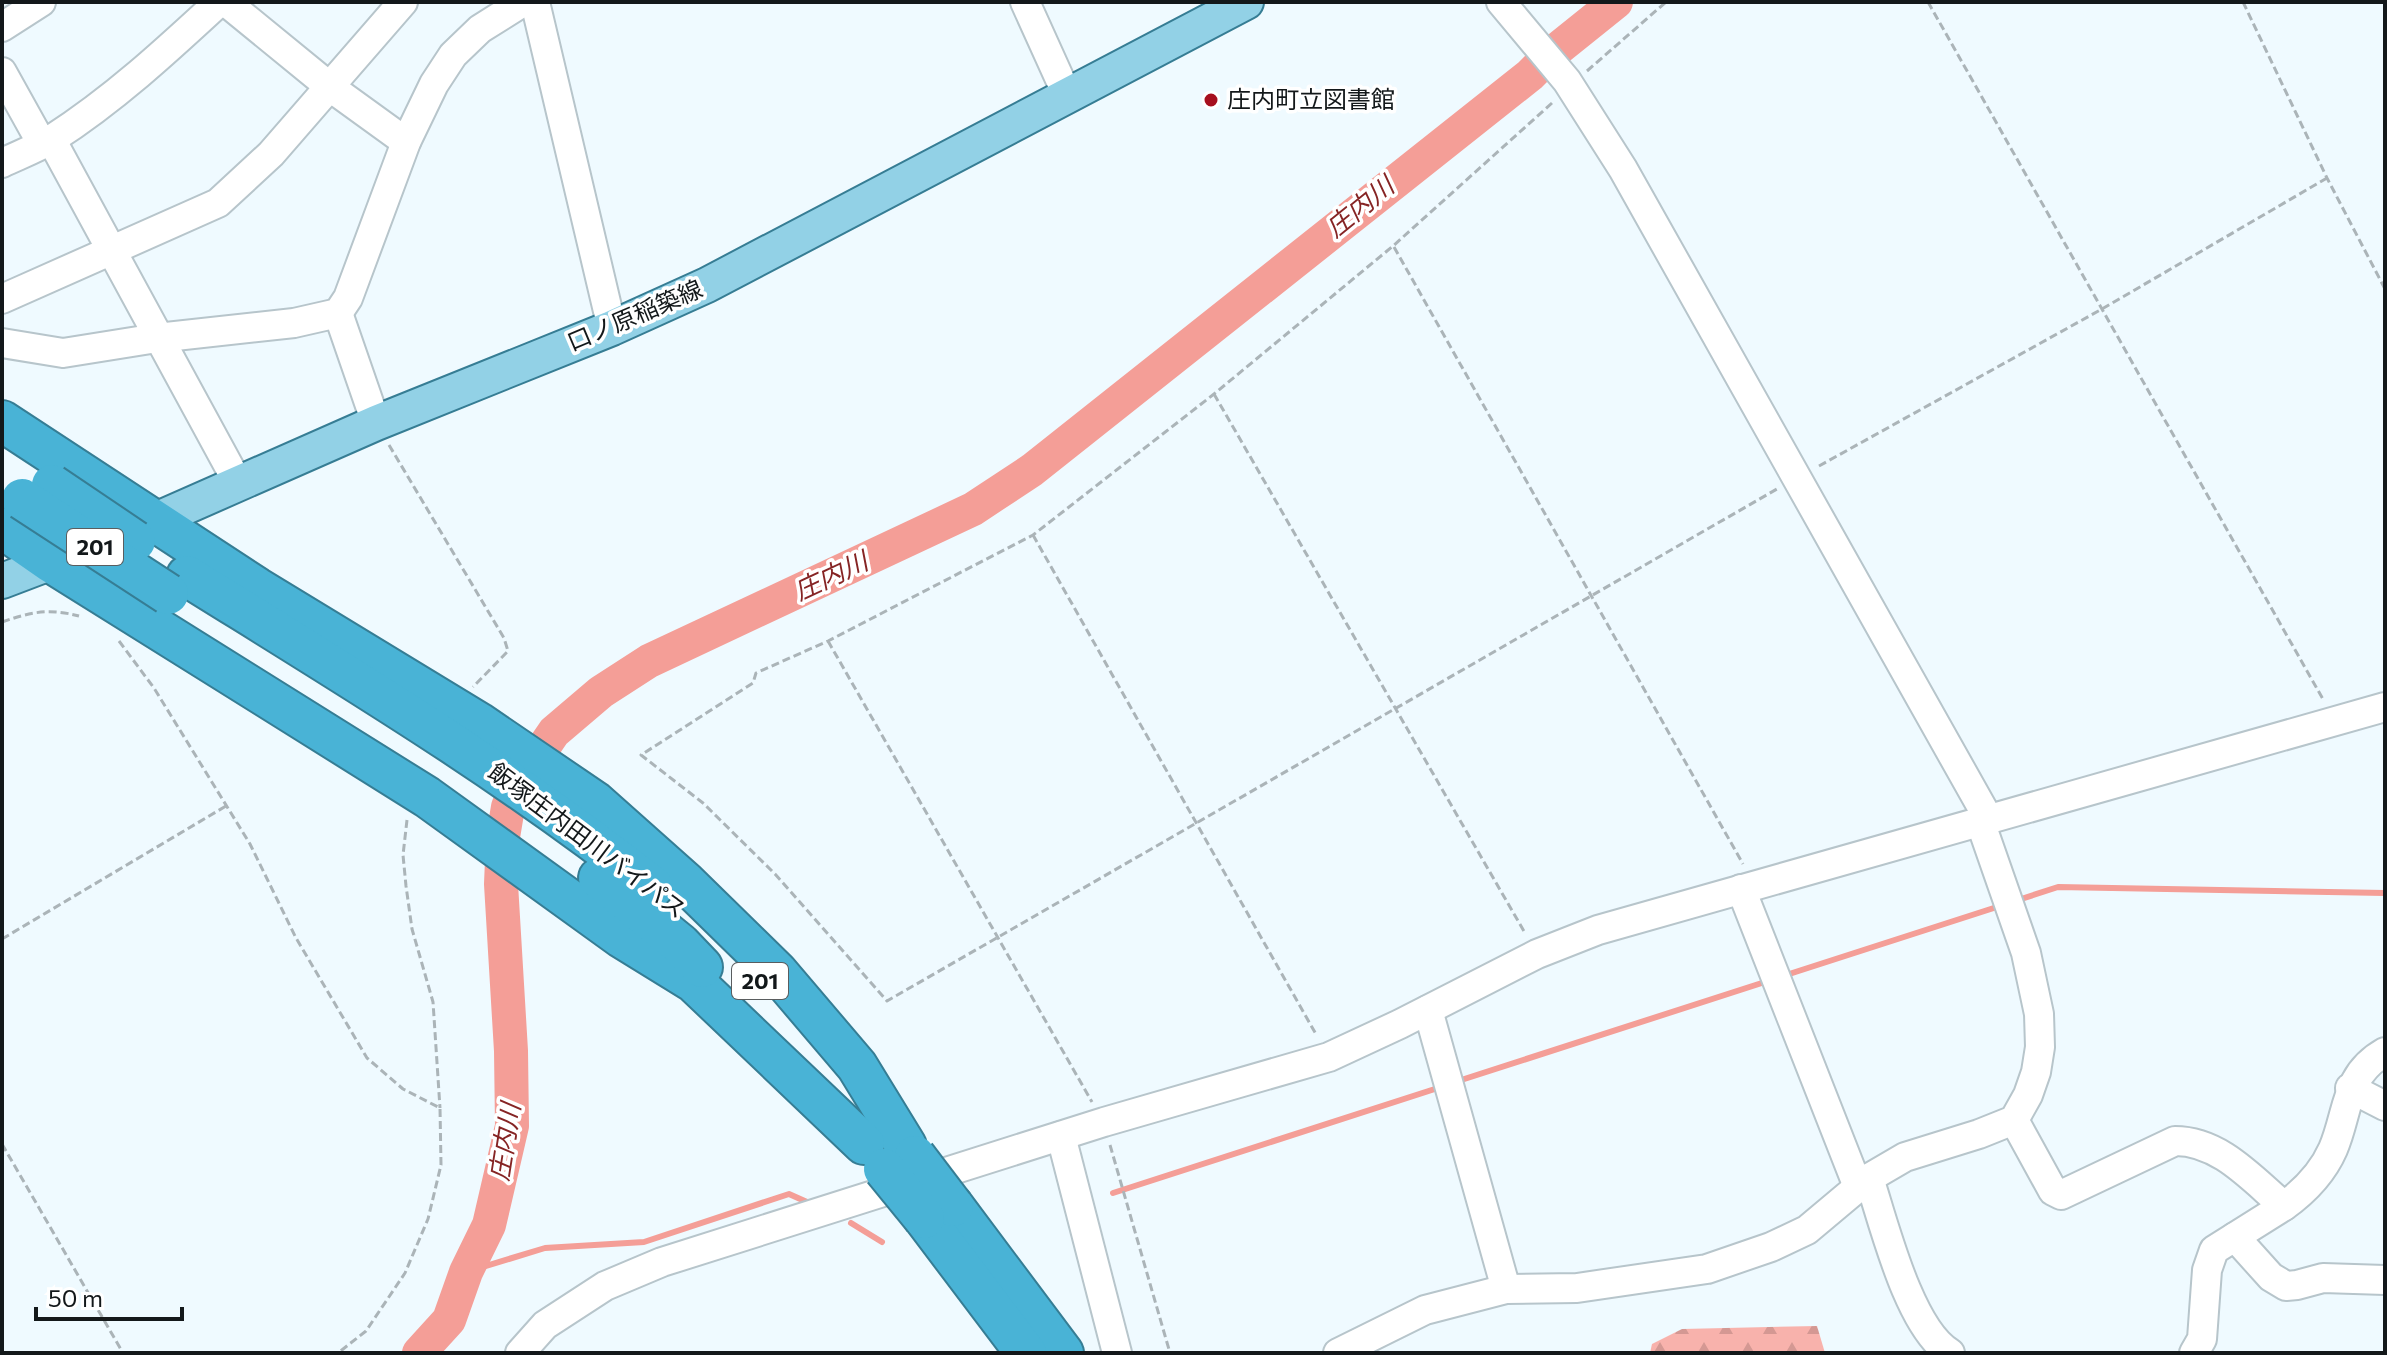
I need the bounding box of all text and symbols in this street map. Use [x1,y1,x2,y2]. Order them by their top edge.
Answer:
place label: 庄内町立図書館 [1227,84,1395,113]
marker: 庄内町立図書館 [1202,91,1220,109]
water label: 庄内川 [1319,167,1401,242]
street label: 口ノ原稲築線 [562,273,706,356]
road number: 201 [67,529,123,565]
water label: 庄内川 [788,543,875,605]
street label: 飯塚庄内田川バイパス [484,756,692,923]
road number: 201 [732,963,788,999]
water label: 庄内川 [482,1098,525,1183]
scale bar [36,1271,182,1321]
text: 50 m [48,1283,103,1312]

